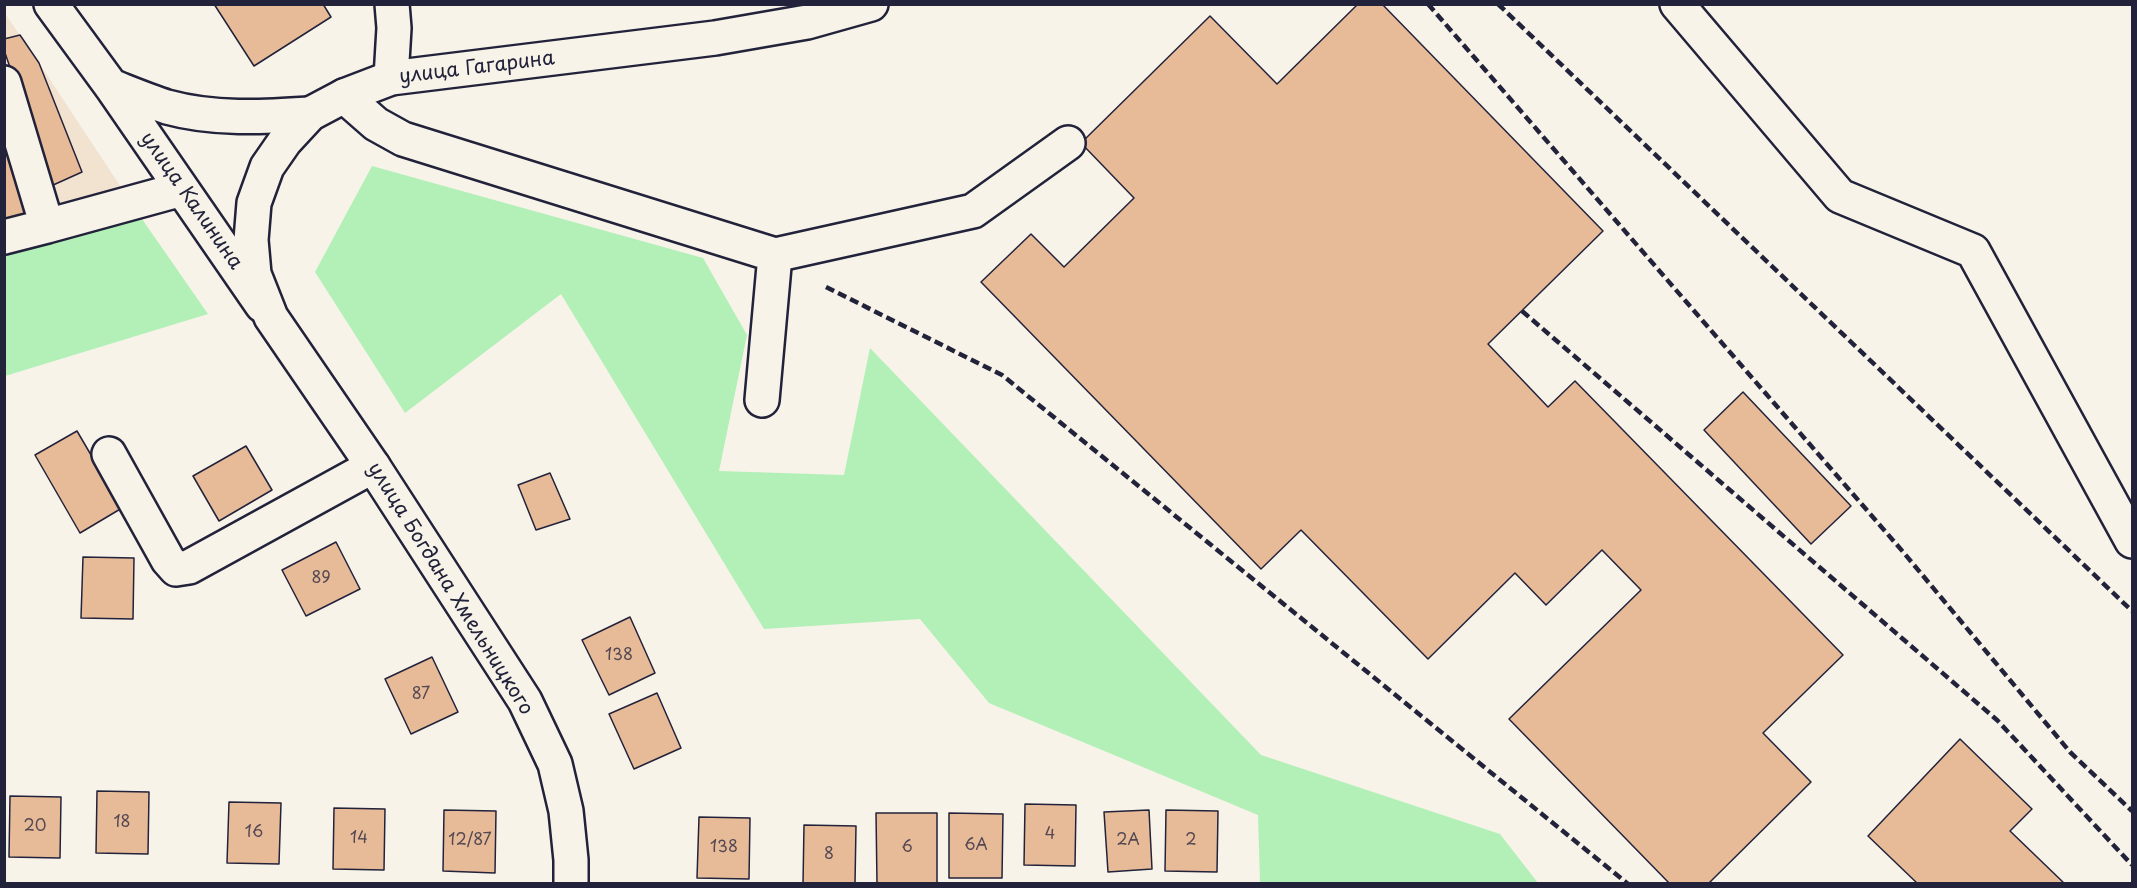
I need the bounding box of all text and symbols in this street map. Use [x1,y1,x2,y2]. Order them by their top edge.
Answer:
street label: улица Гагарина [398,47,556,89]
street label: улица Калинина [135,128,247,274]
street label: улица Богдана Хмельницкого [362,458,538,720]
house number: 89 [311,569,331,589]
house number: 138 [605,646,633,666]
house number: 87 [412,685,430,705]
house number: 18 [113,813,131,833]
house number: 20 [24,817,46,837]
house number: 16 [245,823,263,843]
house number: 4 [1045,825,1055,845]
house number: 14 [350,829,368,849]
house number: 12/87 [448,831,492,851]
house number: 2А [1116,831,1140,851]
house number: 2 [1185,831,1197,851]
house number: 6А [964,836,988,856]
house number: 138 [710,838,738,858]
house number: 6 [901,838,913,858]
house number: 8 [824,845,834,865]

